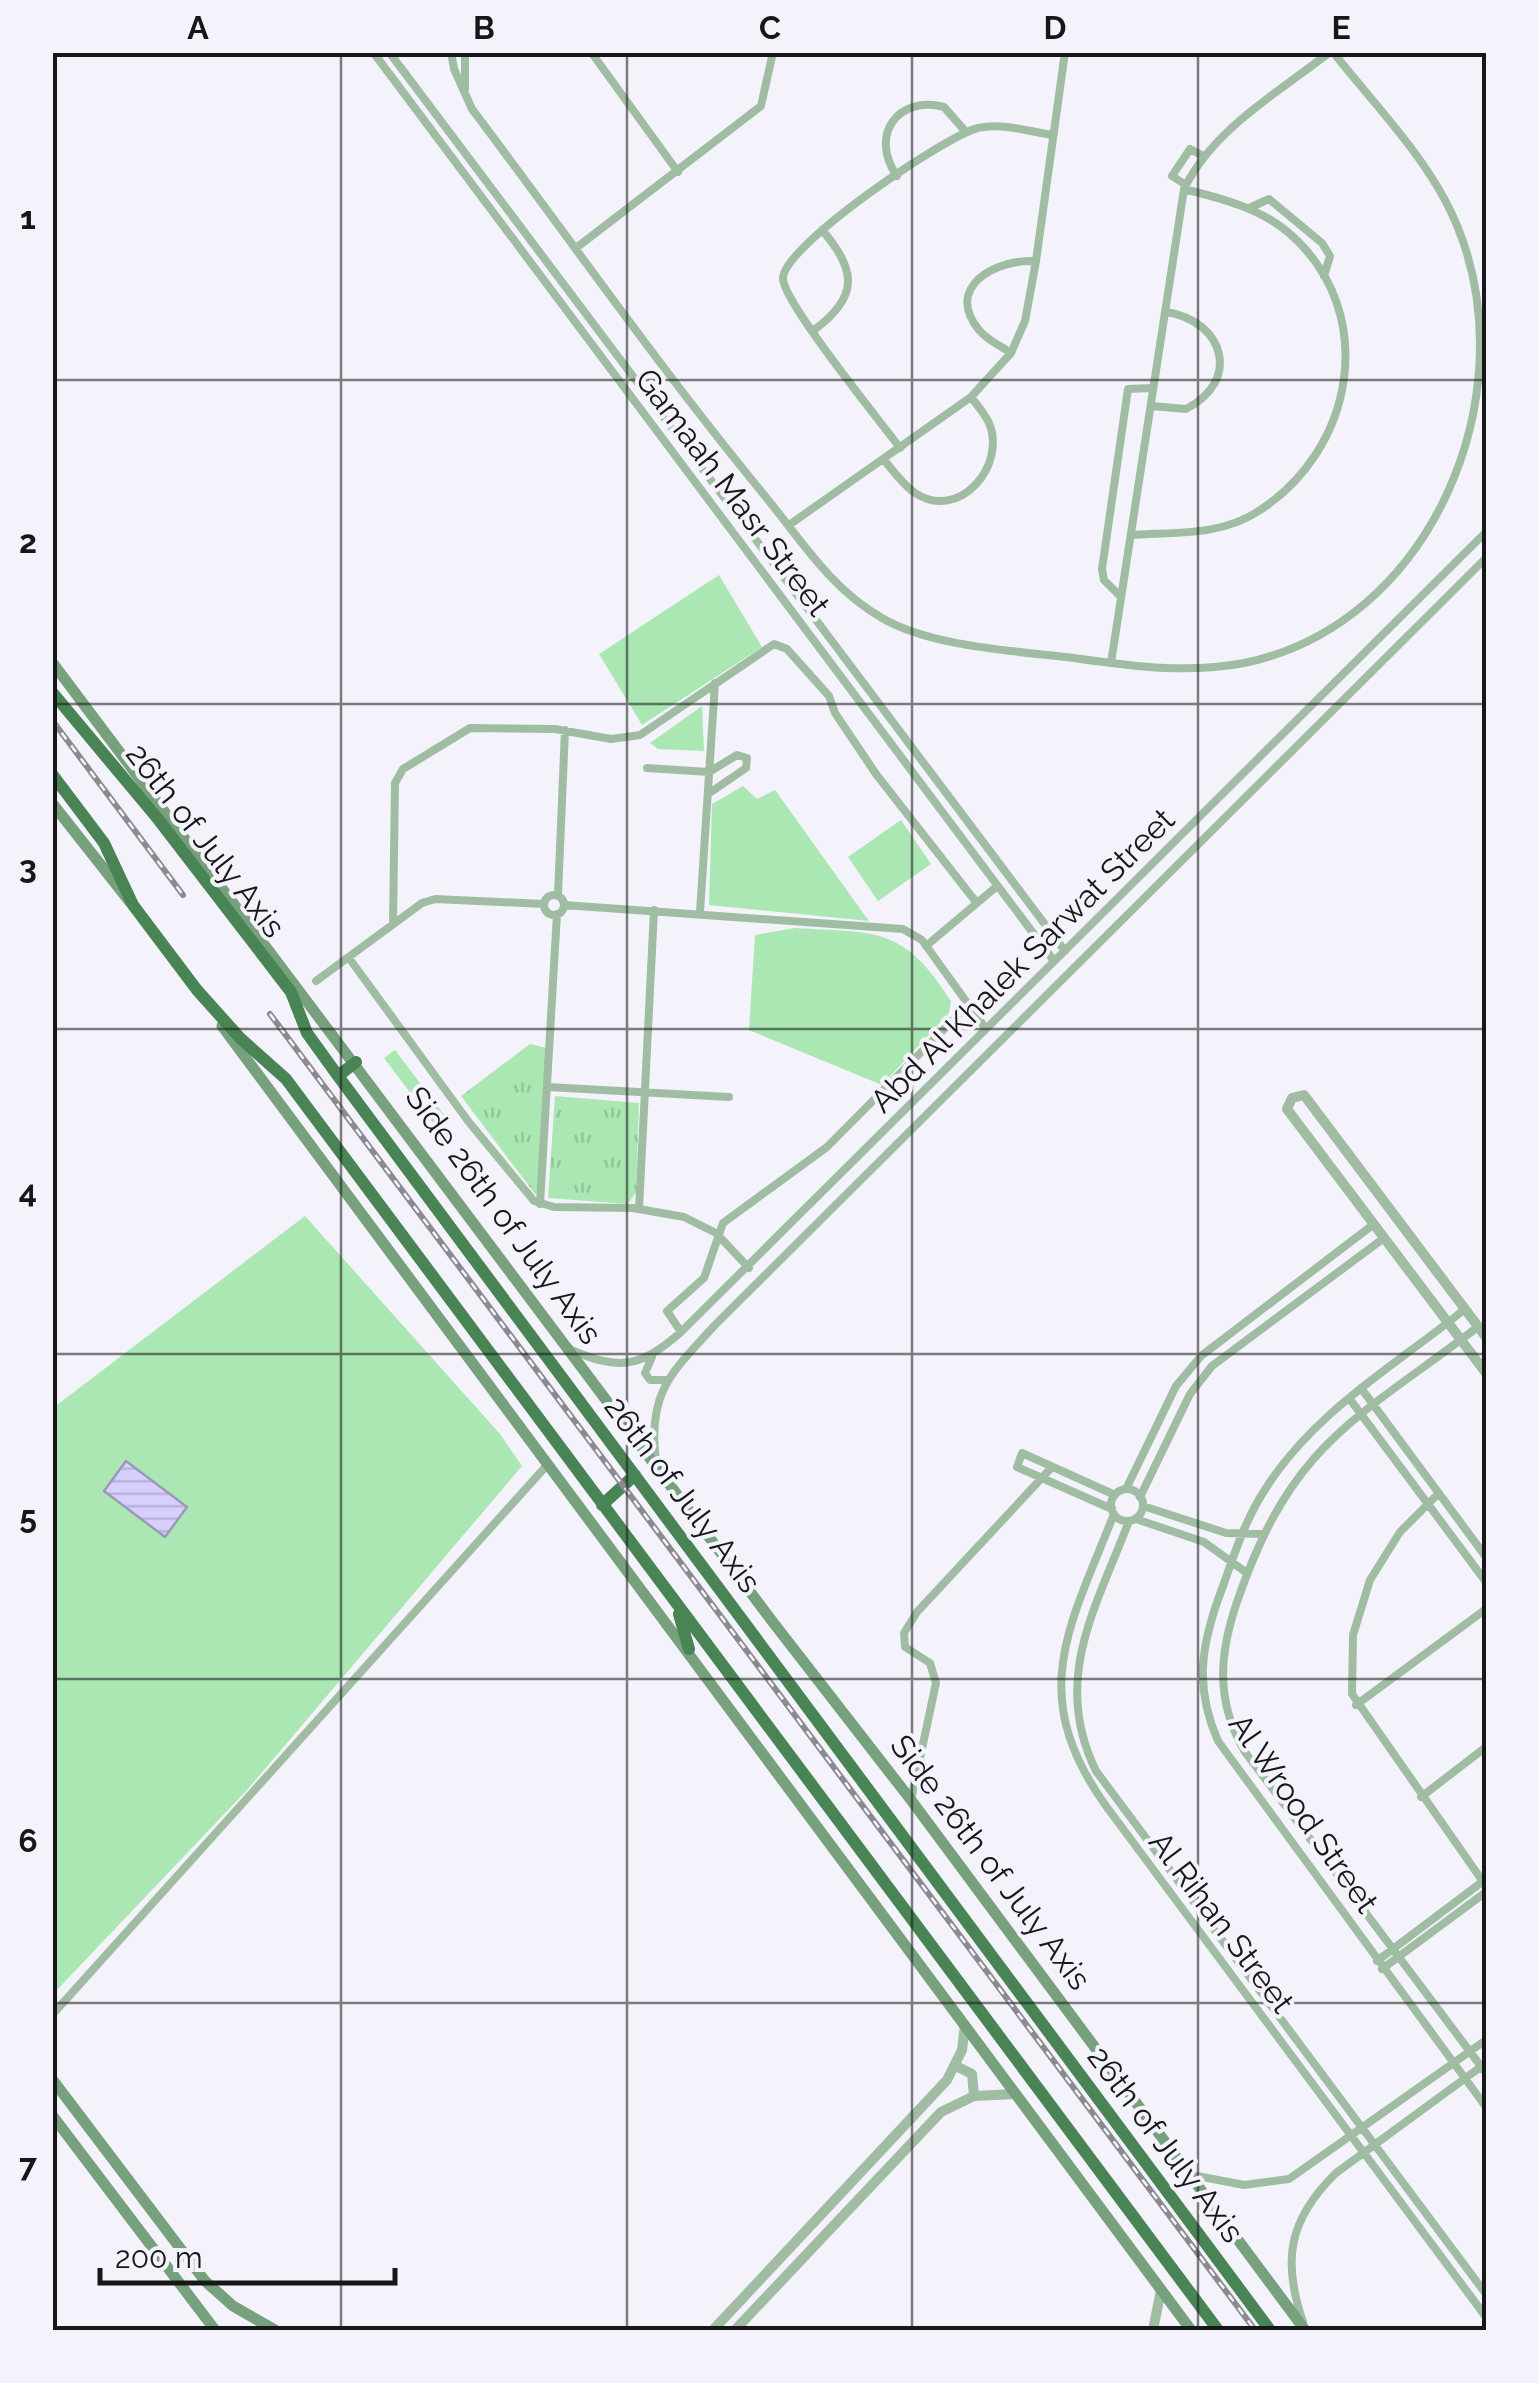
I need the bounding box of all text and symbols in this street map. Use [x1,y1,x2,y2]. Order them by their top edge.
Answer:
text: A [187,9,209,46]
text: B [473,9,495,46]
text: C [759,9,781,46]
text: D [1044,9,1066,46]
text: E [1331,9,1351,46]
text: 1 [20,199,36,236]
street label: Gamaah Masr Street [628,361,838,623]
text: 2 [19,523,37,560]
street label: 26th of July Axis [119,736,293,944]
street label: Abd Al Khalek Sarwat Street [863,800,1182,1119]
text: 3 [19,848,37,885]
street label: Side 26th of July Axis [398,1079,610,1351]
text: 4 [19,1173,37,1210]
street label: 26th of July Axis [597,1389,769,1599]
text: 5 [19,1498,37,1535]
street label: Al Wrood Street [1222,1706,1386,1920]
street label: Side 26th of July Axis [883,1728,1099,1996]
text: 6 [18,1822,38,1859]
street label: Al Rihan Street [1142,1824,1302,2020]
street label: 26th of July Axis [1080,2039,1252,2249]
text: 7 [19,2147,37,2184]
scale bar [100,2223,395,2285]
text: 200 m [115,2240,203,2275]

